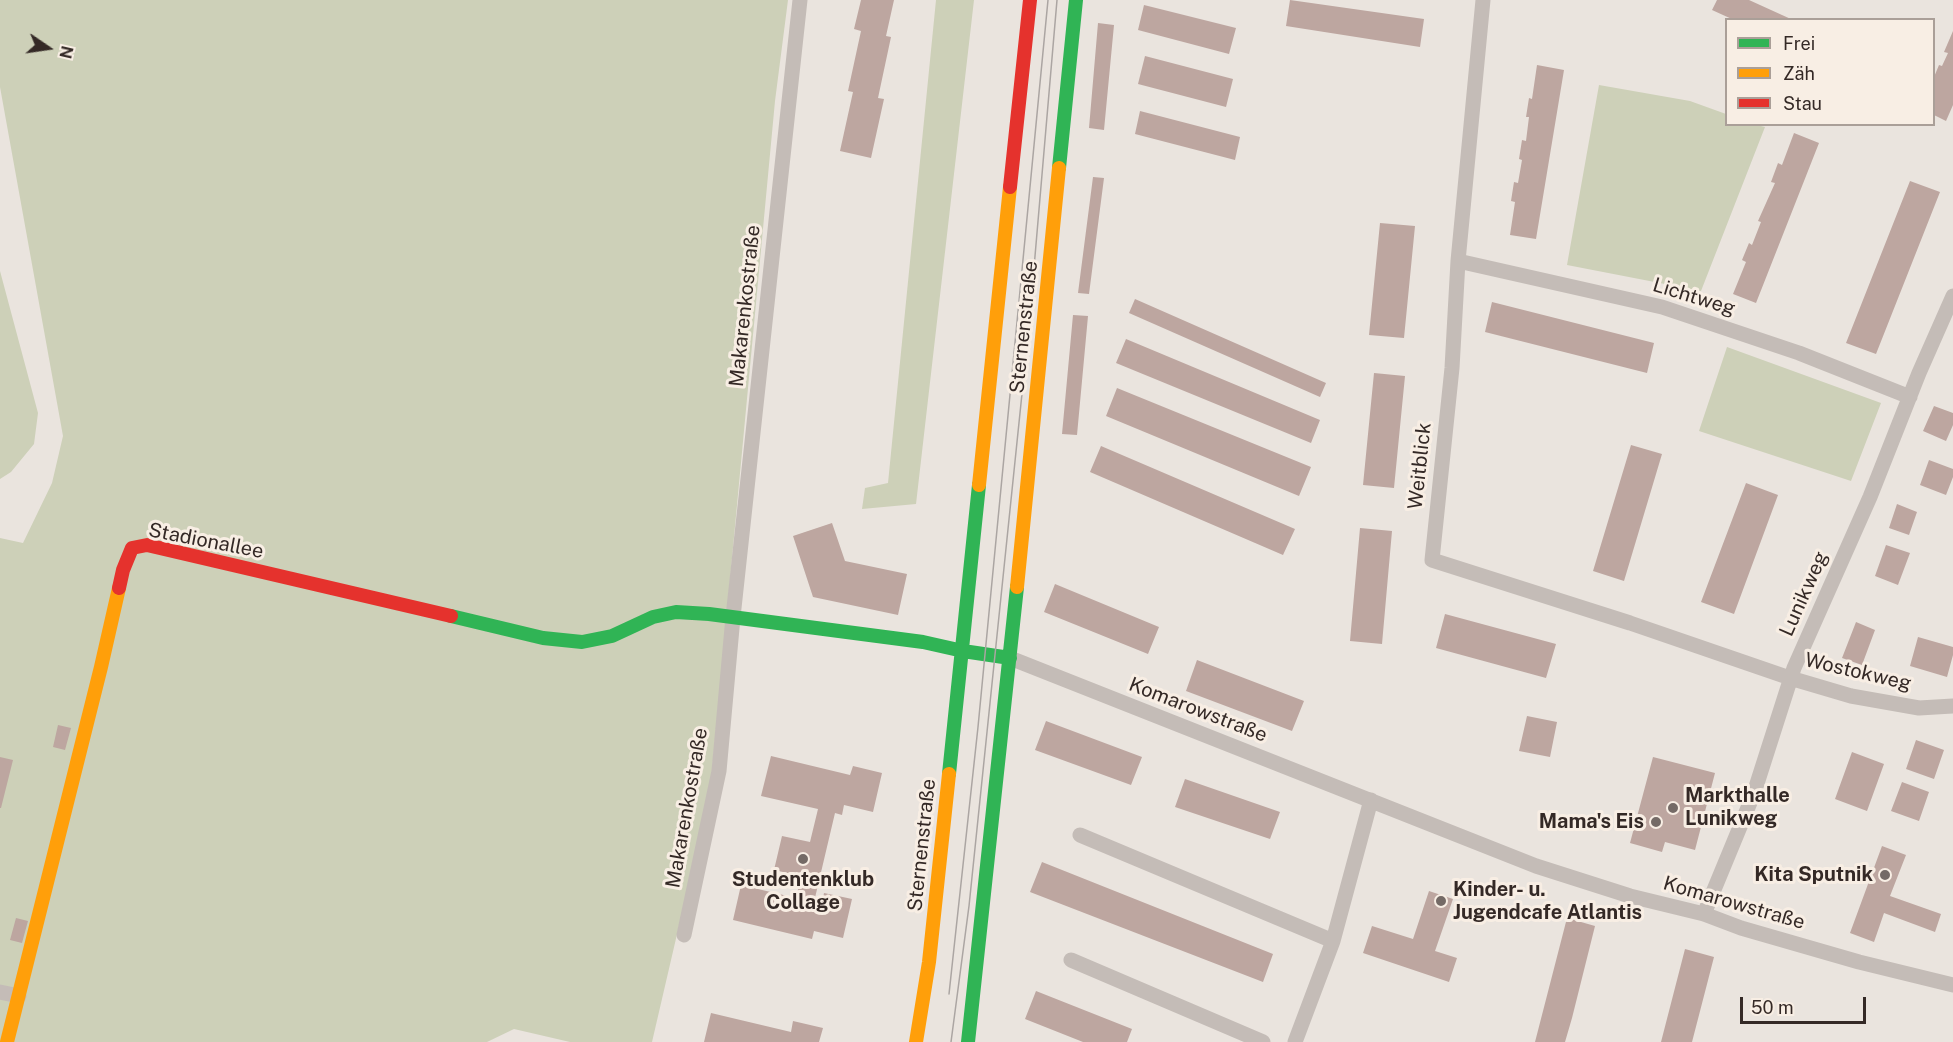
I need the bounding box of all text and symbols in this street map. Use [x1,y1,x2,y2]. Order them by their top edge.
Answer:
north arrow [18,18,78,78]
legend [1725,18,1935,126]
text: Frei [1783,33,1815,54]
text: N [55,44,77,60]
text: Zäh [1783,63,1815,84]
text: Stau [1783,93,1822,114]
street label: Makarenkostraße [725,224,765,388]
street label: Sternenstraße [1005,259,1043,395]
street label: Lichtweg [1650,273,1738,321]
street label: Weitblick [1404,421,1436,511]
street label: Stadionallee [146,518,266,564]
street label: Lunikweg [1775,548,1833,640]
street label: Wostokweg [1802,648,1914,696]
street label: Komarowstraße [1125,673,1271,747]
street label: Makarenkostraße [661,726,713,890]
street label: Sternenstraße [903,777,941,913]
place label: Markthalle Lunikweg [1685,784,1790,831]
marker: Markthalle Lunikweg [1666,801,1680,815]
place label: Mama's Eis [1539,810,1644,834]
marker: Mama's Eis [1649,815,1663,829]
marker: Studentenklub Collage [796,852,810,866]
place label: Kita Sputnik [1754,863,1873,887]
place label: Studentenklub Collage [732,868,874,915]
marker: Kita Sputnik [1878,868,1892,882]
street label: Komarowstraße [1660,871,1808,935]
place label: Kinder- u. Jugendcafe Atlantis [1453,878,1642,925]
marker: Kinder- u. Jugendcafe Atlantis [1434,894,1448,908]
scale bar [1743,985,1869,1023]
text: 50 m [1751,997,1794,1018]

